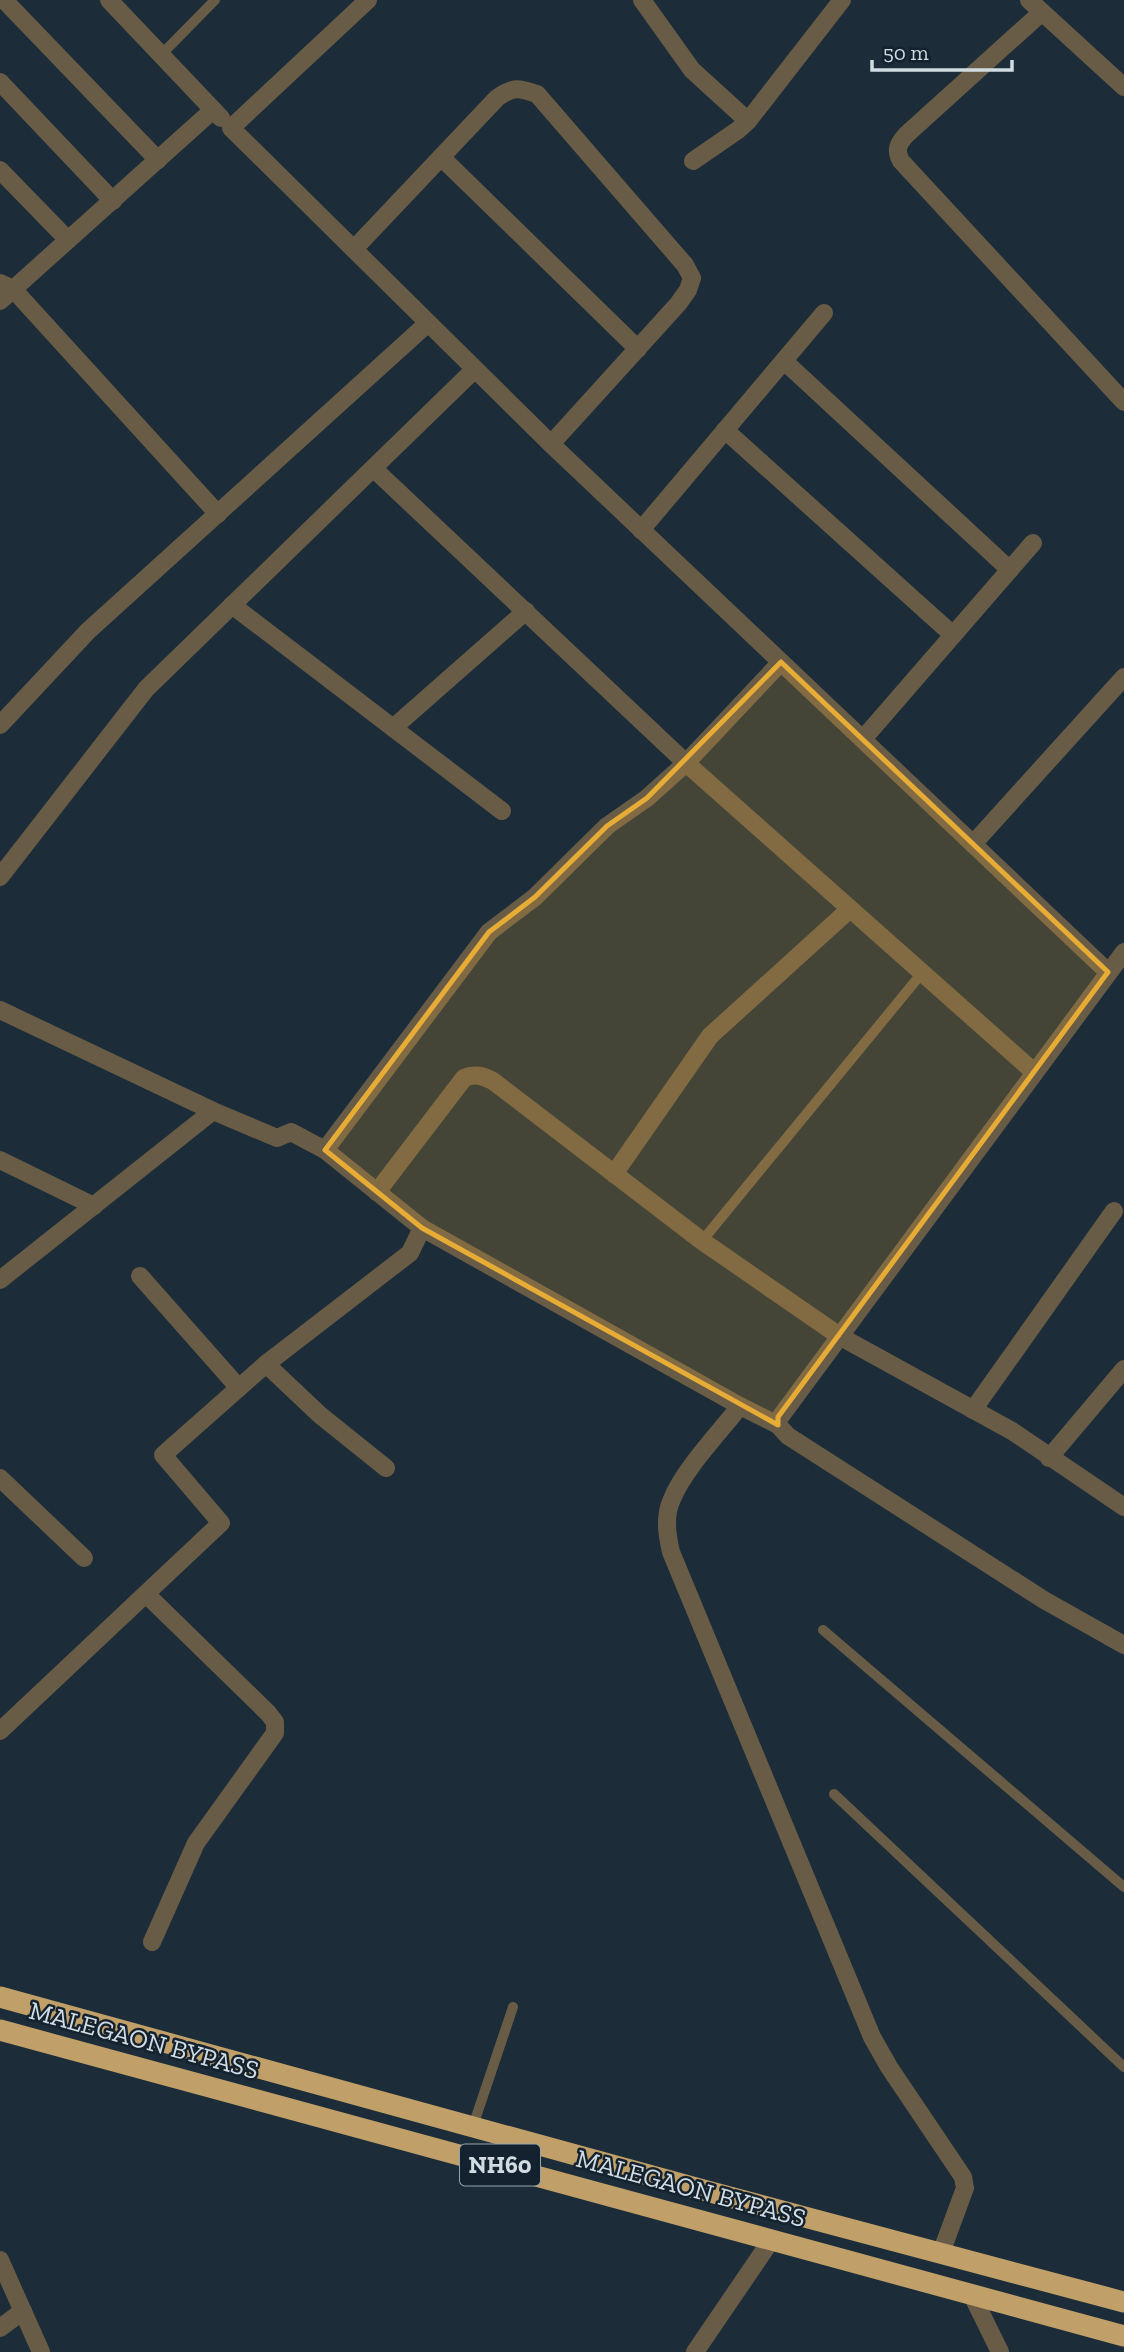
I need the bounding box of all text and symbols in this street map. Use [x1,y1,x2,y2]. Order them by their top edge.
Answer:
scale bar [872,28,1012,72]
text: 50 m [883,40,929,65]
street label: MALEGAON BYPASS [26,1994,262,2086]
street label: MALEGAON BYPASS [573,2142,809,2234]
road number: NH60 [460,2144,540,2186]

